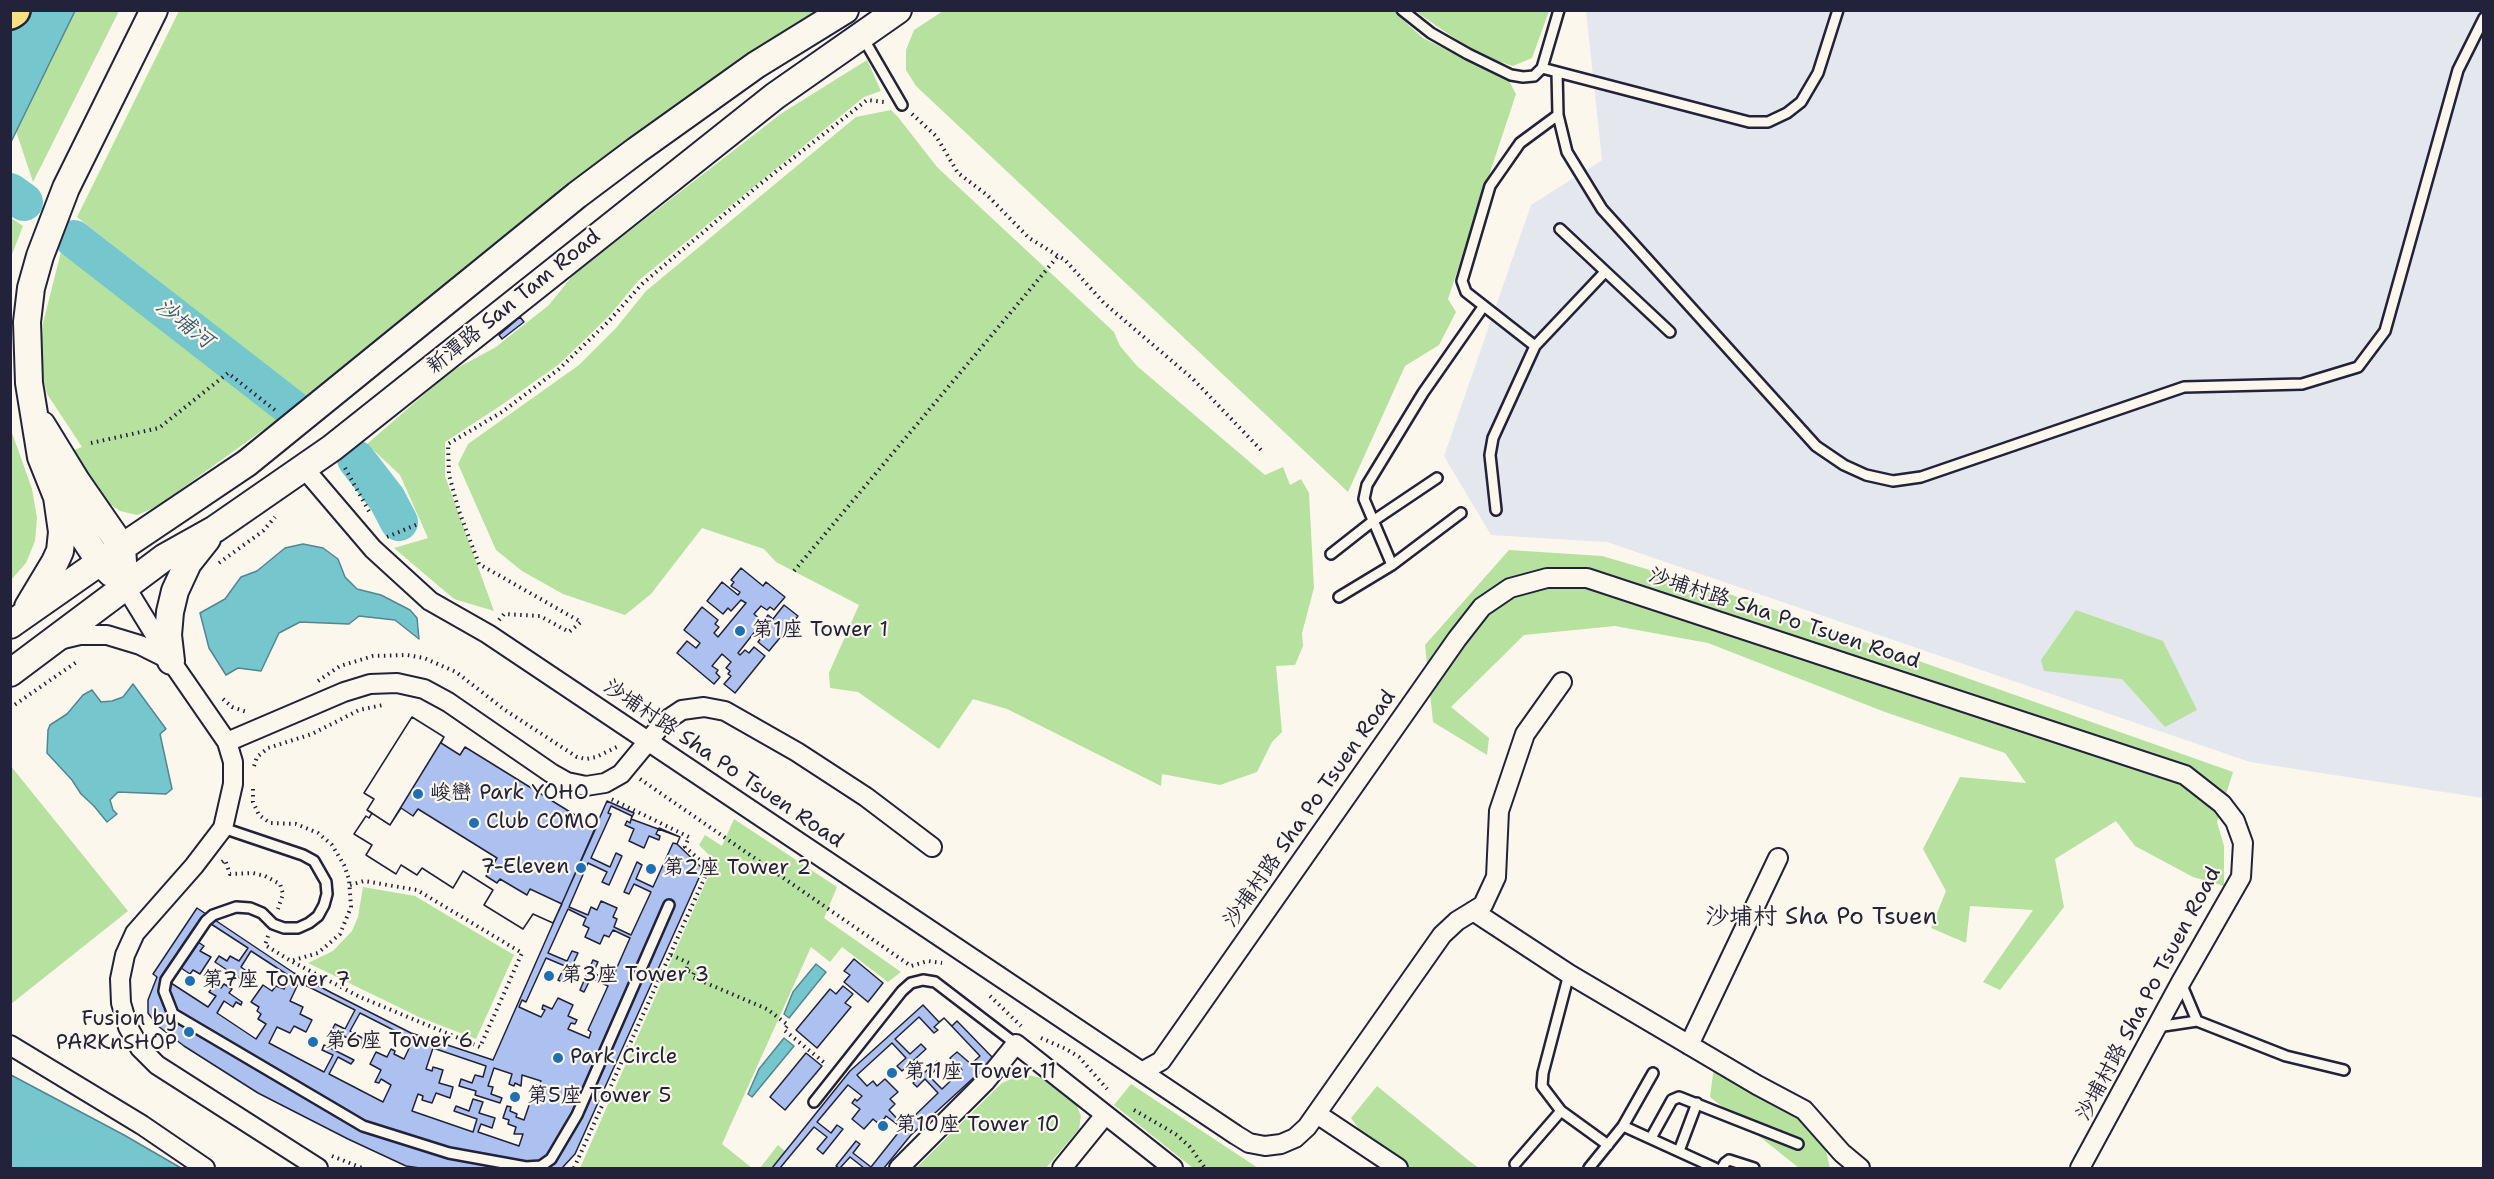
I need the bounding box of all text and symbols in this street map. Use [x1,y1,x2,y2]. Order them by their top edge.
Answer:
street label: 新潭路 San Tam Road [422,224,606,380]
water label: 沙埔河 [150,293,218,355]
street label: 沙埔村路 Sha Po Tsuen Road [1645,563,1923,675]
place label: 第1座 Tower 1 [752,618,888,644]
marker: 第1座 Tower 1 [733,624,747,638]
street label: 沙埔村路 Sha Po Tsuen Road [598,674,848,854]
street label: 沙埔村路 Sha Po Tsuen Road [1218,685,1402,933]
place label: 峻巒 Park YOHO [430,781,589,807]
marker: 峻巒 Park YOHO [411,787,425,801]
place label: Club COMO [486,810,599,836]
marker: Club COMO [467,816,481,830]
place label: 7-Eleven [480,855,569,881]
place label: 第2座 Tower 2 [663,856,811,882]
marker: 7-Eleven [574,861,588,875]
marker: 第2座 Tower 2 [644,862,658,876]
street label: 沙埔村路 Sha Po Tsuen Road [2071,863,2227,1125]
district label: 沙埔村 Sha Po Tsuen [1705,904,1937,932]
place label: 第3座 Tower 3 [561,963,709,989]
place label: 第7座 Tower 7 [202,968,350,994]
marker: 第3座 Tower 3 [542,969,556,983]
marker: 第7座 Tower 7 [183,974,197,988]
place label: Fusion by PARKnSHOP [56,1007,177,1057]
marker: Fusion by PARKnSHOP [182,1025,196,1039]
place label: 第6座 Tower 6 [325,1029,473,1055]
marker: 第6座 Tower 6 [306,1035,320,1049]
place label: Park Circle [570,1045,678,1071]
marker: Park Circle [551,1051,565,1065]
place label: 第11座 Tower 11 [904,1060,1056,1086]
marker: 第11座 Tower 11 [885,1066,899,1080]
place label: 第5座 Tower 5 [527,1084,671,1110]
marker: 第5座 Tower 5 [508,1090,522,1104]
place label: 第10座 Tower 10 [895,1113,1060,1139]
marker: 第10座 Tower 10 [876,1119,890,1133]

